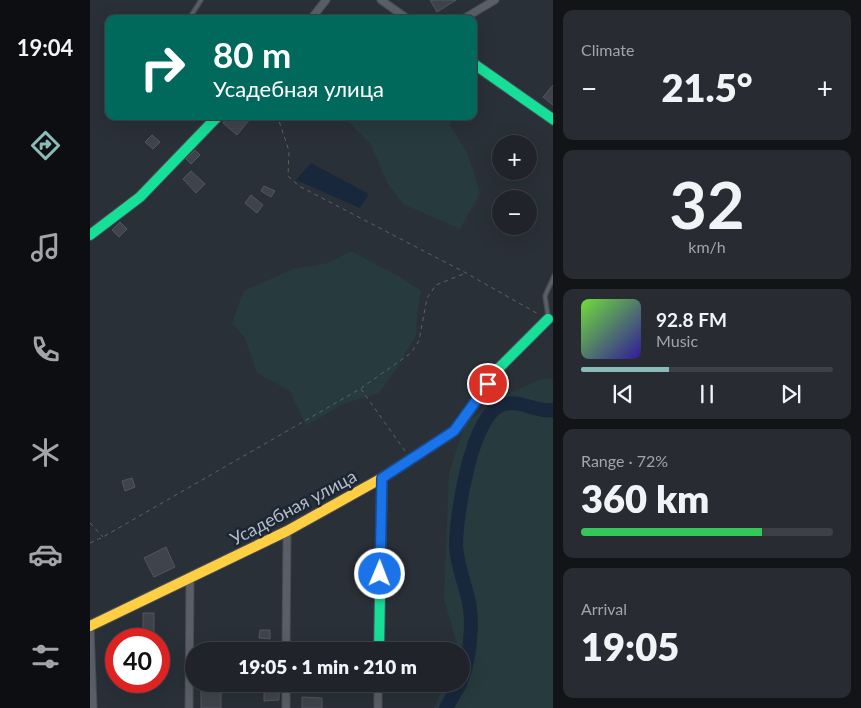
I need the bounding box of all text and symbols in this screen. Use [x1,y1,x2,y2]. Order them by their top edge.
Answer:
text: 80 m [213,33,291,75]
text: 19:04 [17,34,73,61]
icon: right [130,35,195,100]
text: Climate [581,40,634,59]
text: 21.5° [661,64,753,110]
text: − [581,71,597,105]
text: + [817,71,833,105]
text: Усадебная улица [213,75,384,102]
icon: directions [28,128,63,163]
map controls [492,135,537,235]
button: + [492,135,537,180]
text: 32 [669,165,745,243]
button: − [492,190,537,235]
icon: music [28,230,63,265]
text: km/h [688,237,726,256]
text: 92.8 FM [656,308,727,331]
text: Music [656,331,698,350]
icon: phone [28,332,63,367]
pin [467,363,509,405]
icon: arrive [474,370,502,398]
icon: previous [609,380,637,408]
icon: pause [693,380,721,408]
icon: next [777,380,805,408]
icon: climate [28,435,63,470]
text: Range · 72% [581,451,668,470]
street label: Усадебная улица [226,464,360,550]
text: 360 km [581,475,709,521]
icon: car [28,537,63,572]
position arrow [353,547,405,599]
text: Arrival [581,599,627,618]
text: 19:05 [581,623,679,669]
speed limit sign: 40 [105,628,170,693]
icon: filters [28,639,63,674]
text: 19:05 · 1 min · 210 m [238,655,417,678]

